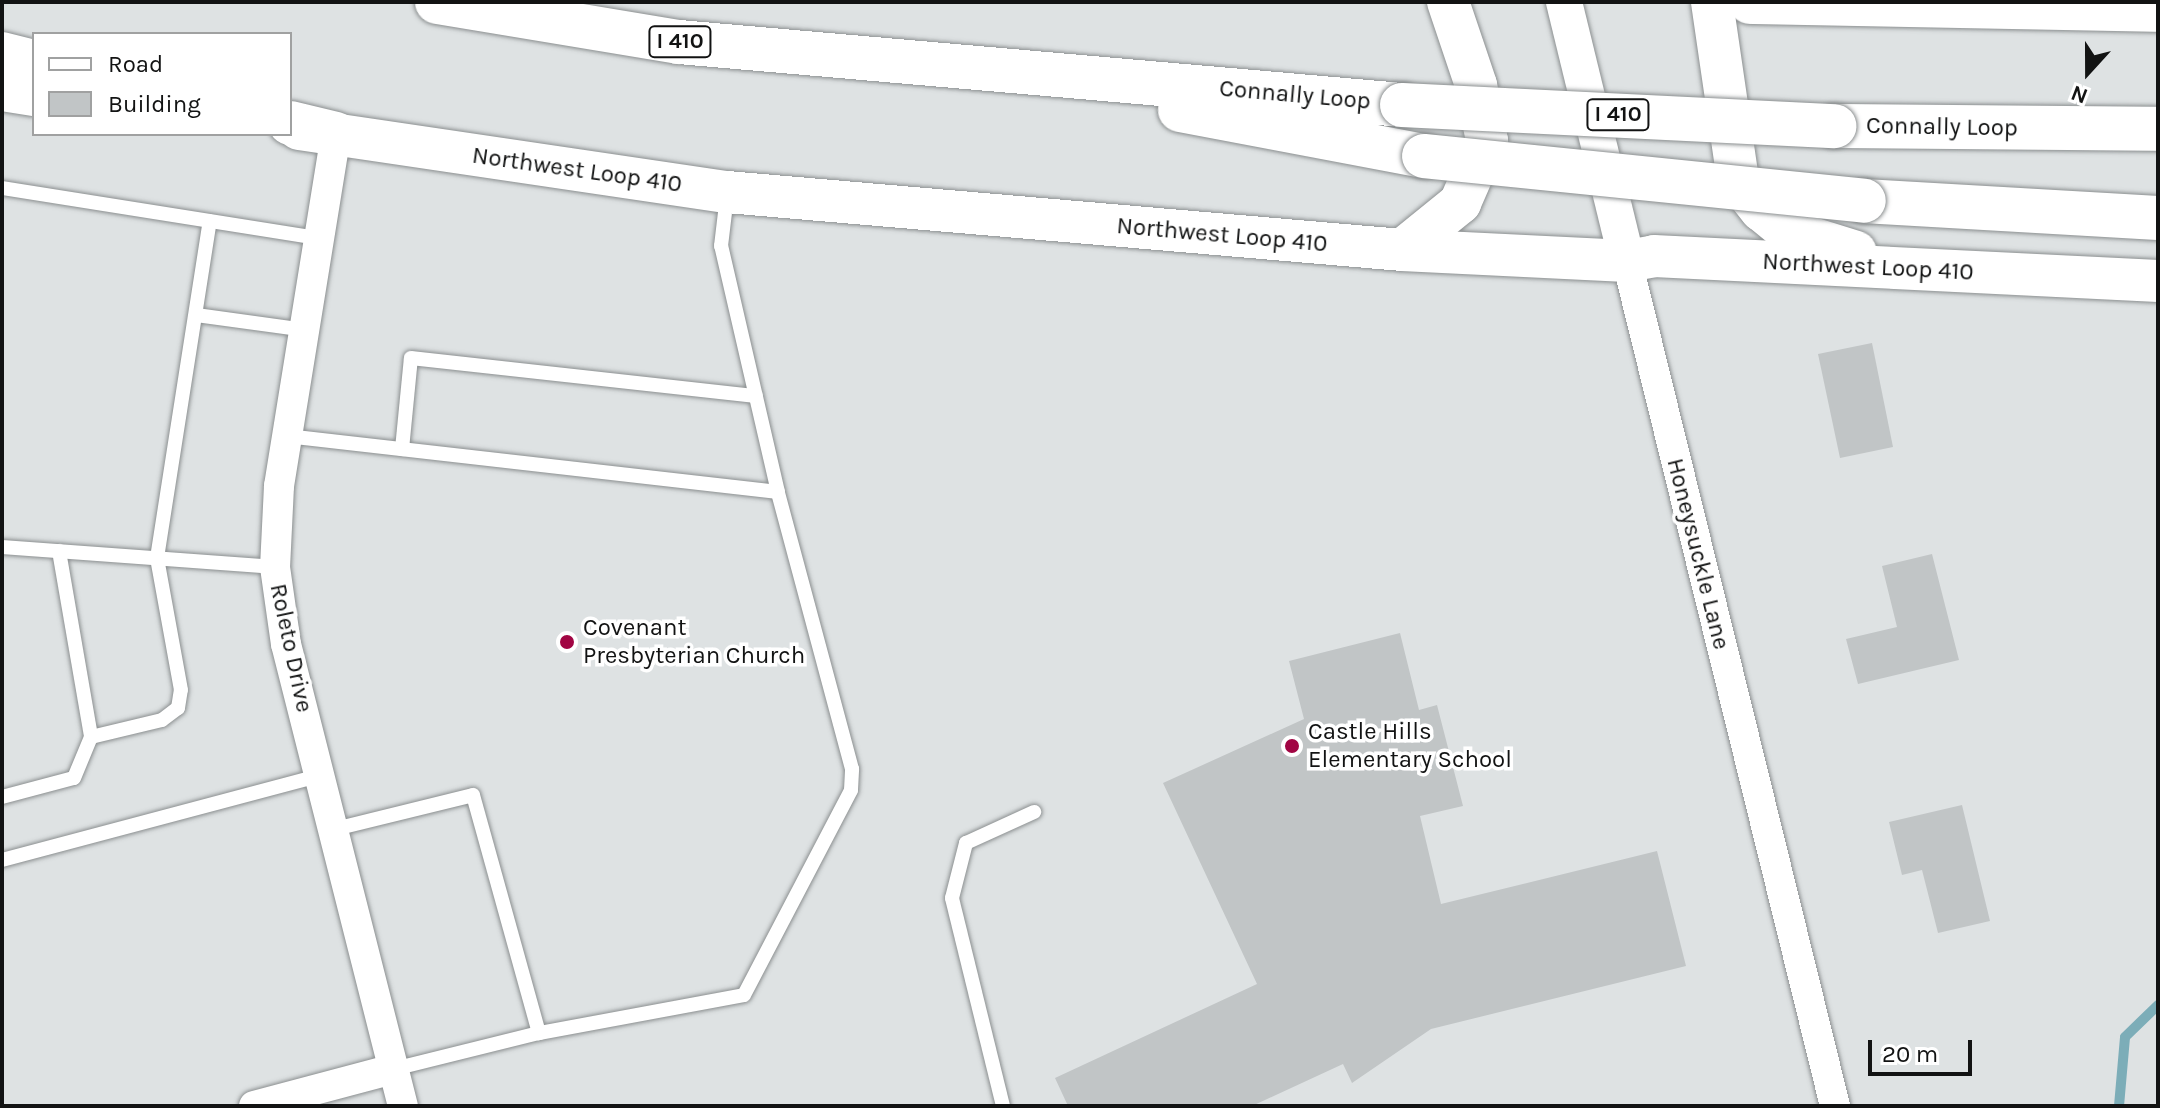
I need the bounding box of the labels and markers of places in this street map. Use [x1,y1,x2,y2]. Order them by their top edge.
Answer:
place label: Covenant Presbyterian Church [583,614,805,670]
marker: Covenant Presbyterian Church [558,633,576,651]
place label: Castle Hills Elementary School [1308,718,1512,774]
marker: Castle Hills Elementary School [1283,737,1301,755]

